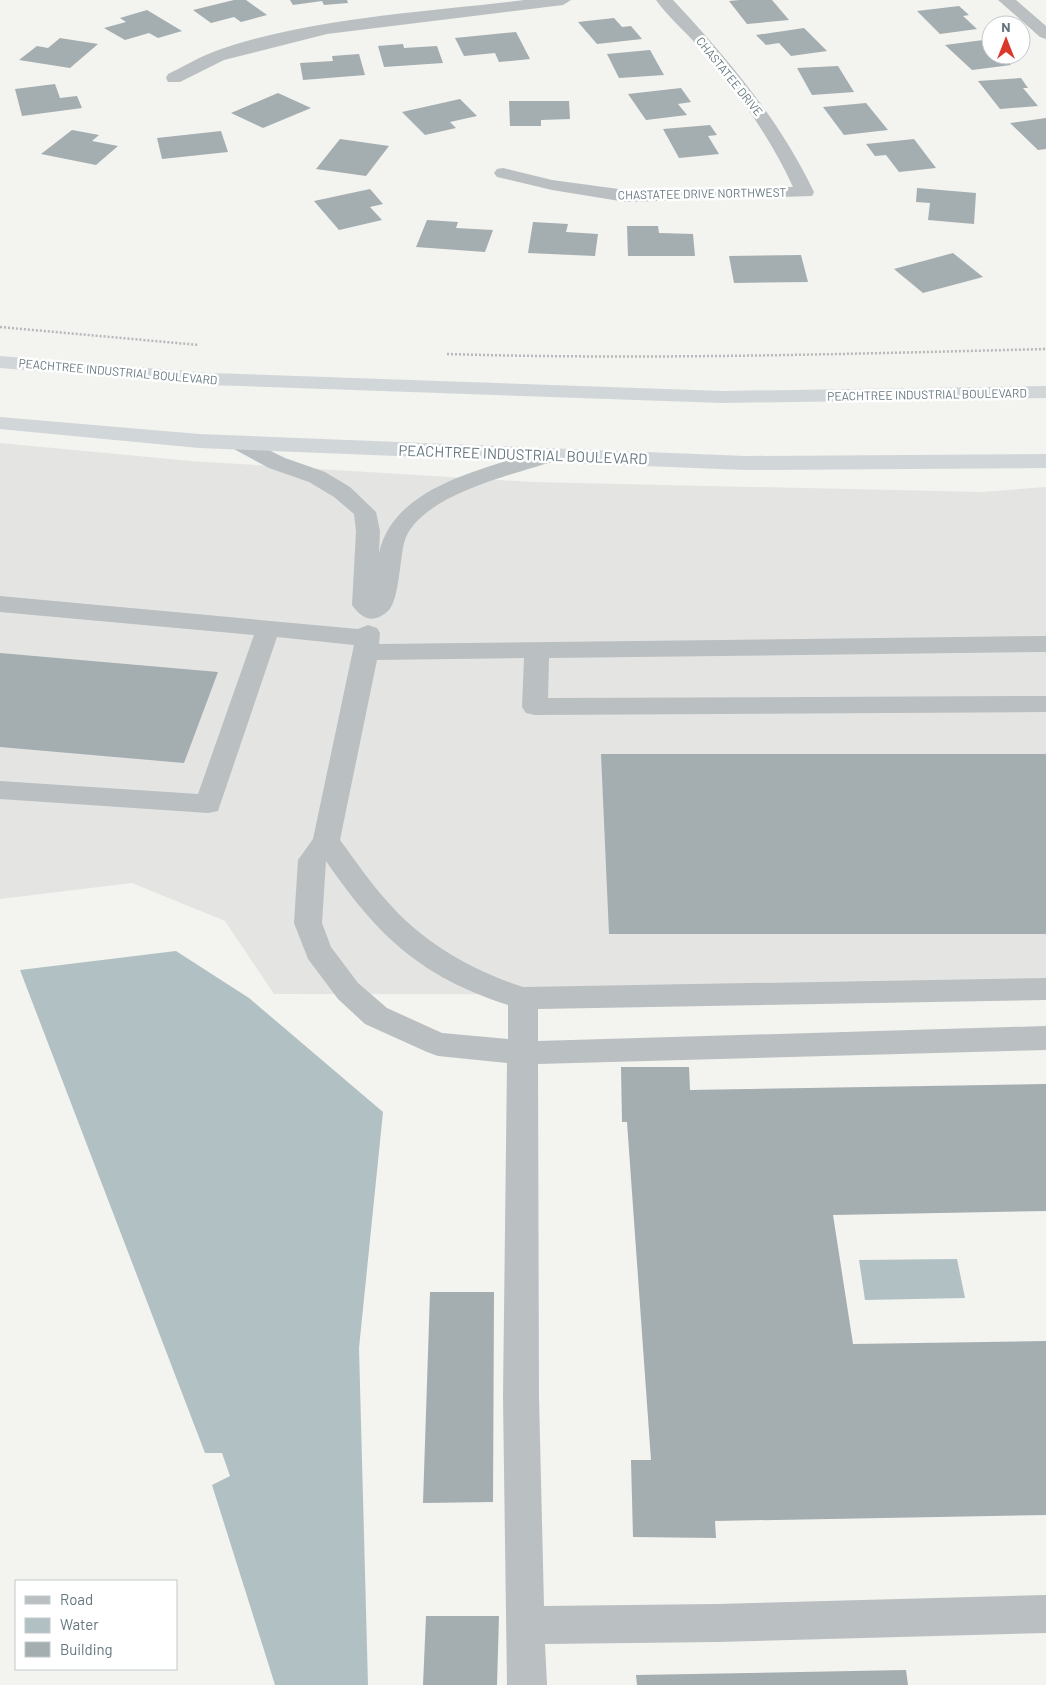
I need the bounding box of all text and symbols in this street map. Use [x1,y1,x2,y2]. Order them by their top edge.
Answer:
north arrow [981,15,1031,65]
text: N [1001,18,1011,35]
street label: CHASTATEE DRIVE [694,34,766,118]
street label: CHASTATEE DRIVE NORTHWEST [618,185,787,201]
street label: PEACHTREE INDUSTRIAL BOULEVARD [18,355,218,387]
street label: PEACHTREE INDUSTRIAL BOULEVARD [827,385,1027,403]
street label: PEACHTREE INDUSTRIAL BOULEVARD [398,441,648,467]
legend [15,1580,178,1670]
text: Road [60,1590,93,1608]
text: Water [60,1615,99,1633]
text: Building [60,1640,113,1658]

